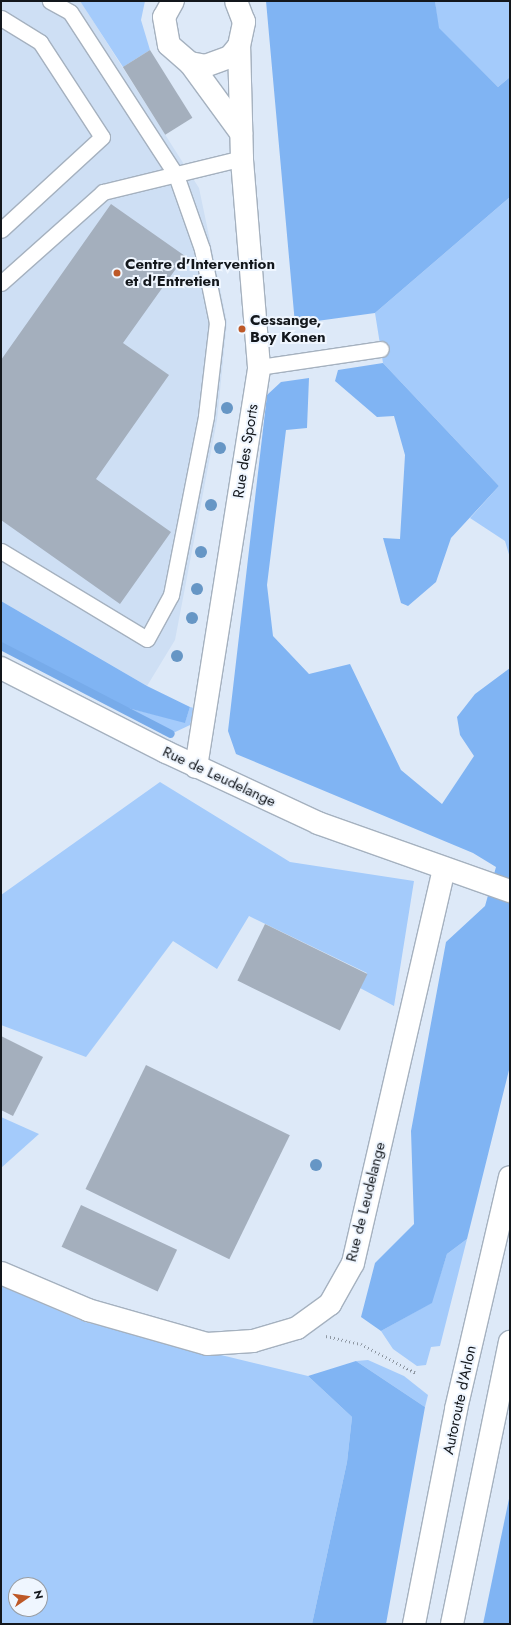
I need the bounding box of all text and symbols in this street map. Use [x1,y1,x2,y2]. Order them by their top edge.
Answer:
place label: Centre d'Intervention et d'Entretien [125,255,275,290]
marker: Centre d'Intervention et d'Entretien [112,268,122,278]
place label: Cessange, Boy Konen [250,311,326,346]
marker: Cessange, Boy Konen [237,324,247,334]
street label: Rue des Sports [230,403,262,499]
street label: Rue de Leudelange [160,743,278,811]
street label: Rue de Leudelange [342,1140,390,1264]
street label: Autoroute d'Arlon [440,1344,480,1456]
north arrow [8,1577,48,1617]
text: N [30,1588,47,1601]

